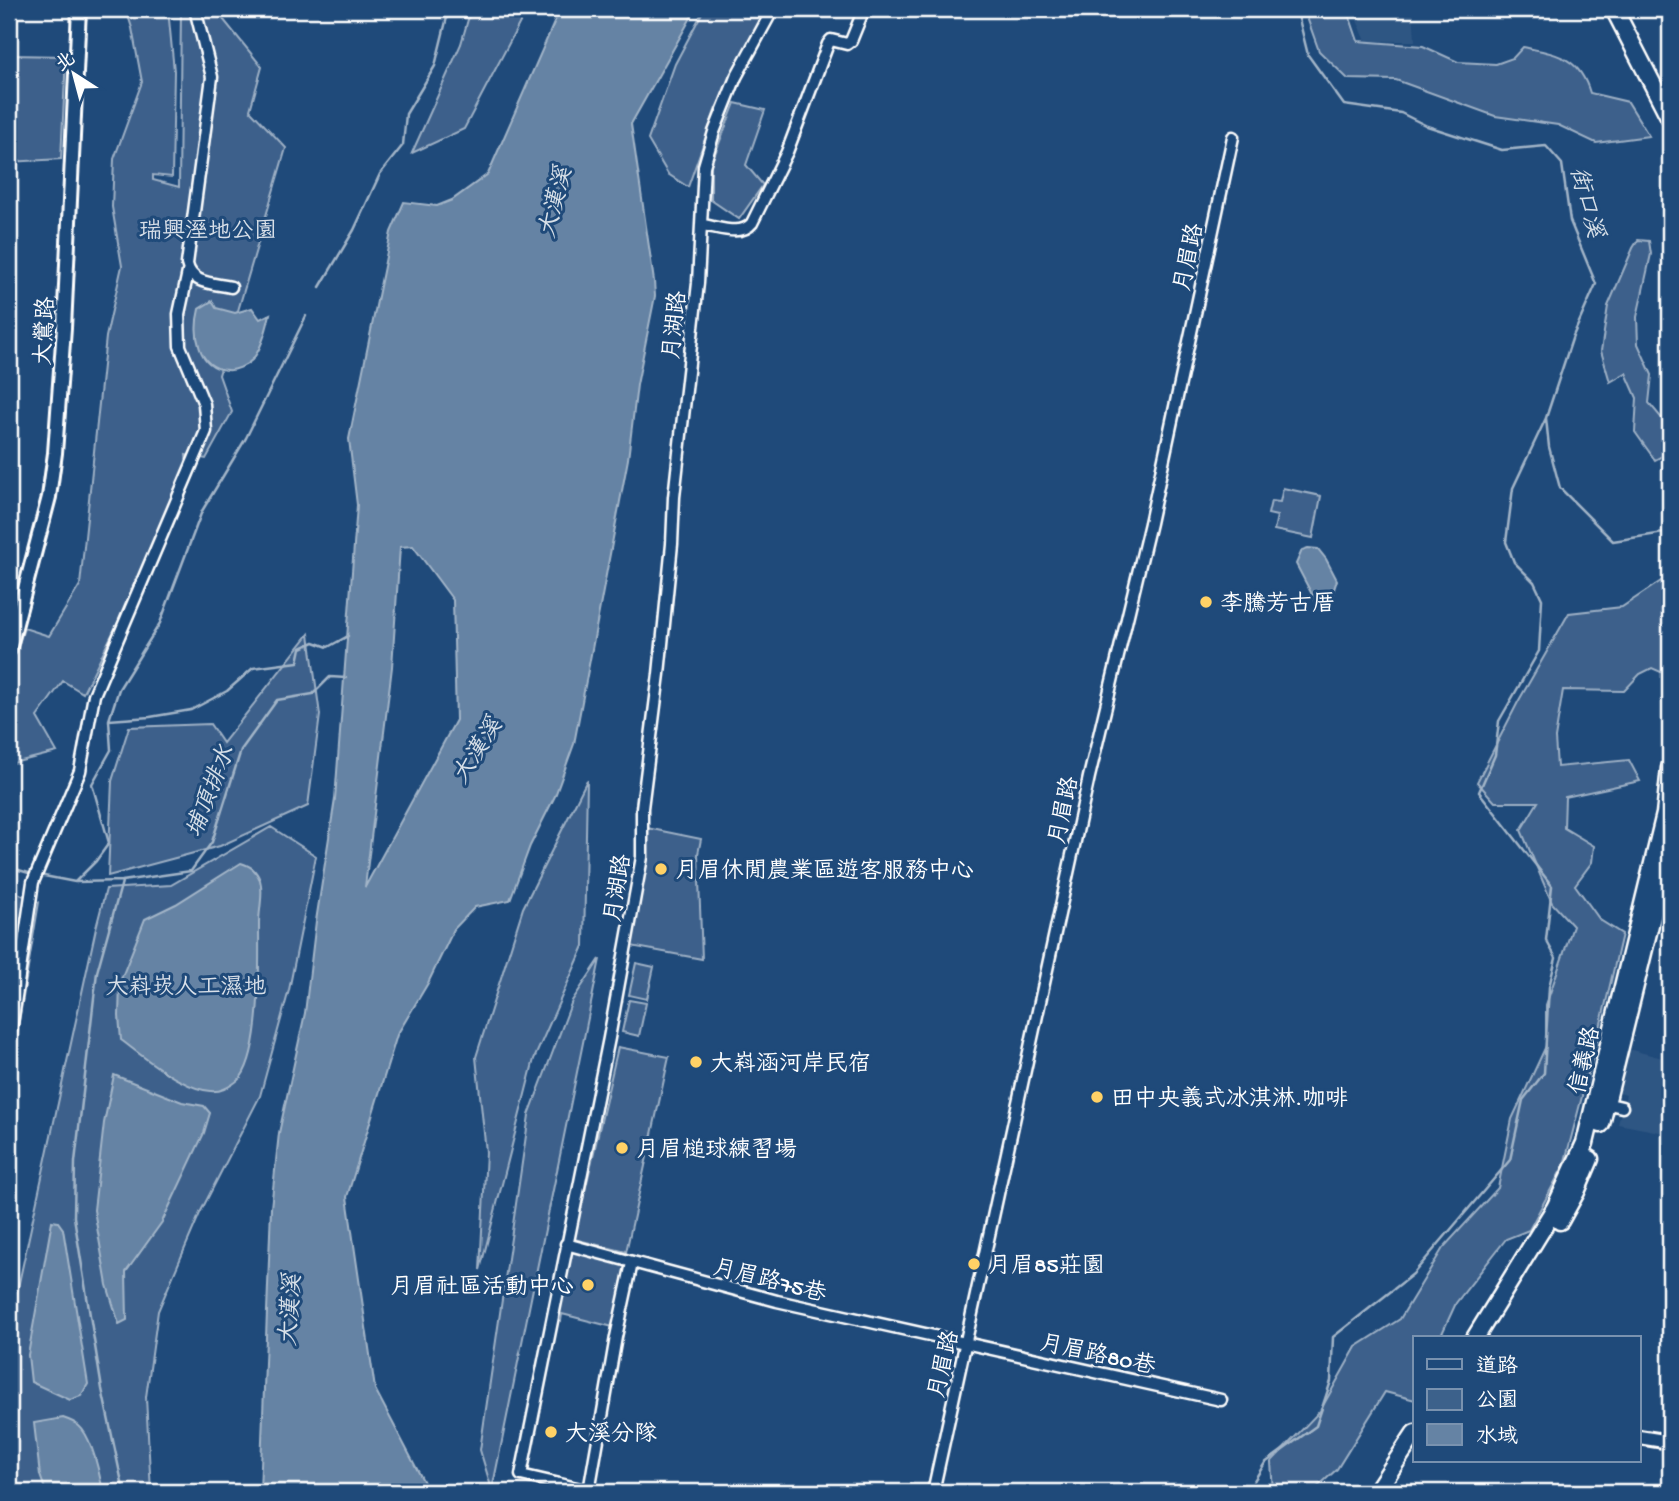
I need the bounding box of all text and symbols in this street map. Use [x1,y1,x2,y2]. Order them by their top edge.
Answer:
north arrow [38,38,108,108]
text: 北 [52,48,81,78]
water label: 大漢溪 [534,162,581,241]
water label: 街口溪 [1561,164,1609,243]
park label: 瑞興溼地公園 [139,218,277,246]
street label: 月眉路 [1169,221,1211,294]
street label: 月湖路 [658,290,694,361]
street label: 大鶯路 [29,296,62,366]
place label: 李騰芳古厝 [1220,591,1335,619]
marker: 李騰芳古厝 [1198,594,1214,610]
water label: 大漢溪 [447,711,511,790]
water label: 埔頂排水 [181,741,243,842]
street label: 月眉路 [1044,774,1086,847]
street label: 月湖路 [600,852,638,925]
place label: 月眉休閒農業區遊客服務中心 [675,858,974,886]
marker: 月眉休閒農業區遊客服務中心 [653,861,669,877]
park label: 大嵙崁人工濕地 [106,973,267,1002]
street label: 信義路 [1564,1024,1607,1097]
place label: 大嵙涵河岸民宿 [710,1050,871,1079]
marker: 大嵙涵河岸民宿 [688,1054,704,1070]
place label: 田中央義式冰淇淋.咖啡 [1111,1085,1348,1114]
marker: 田中央義式冰淇淋.咖啡 [1089,1089,1105,1105]
place label: 月眉槌球練習場 [636,1137,797,1165]
marker: 月眉槌球練習場 [614,1140,630,1156]
place label: 月眉85莊園 [988,1253,1105,1281]
street label: 月眉路75巷 [710,1254,830,1310]
marker: 月眉85莊園 [966,1256,982,1272]
water label: 大漢溪 [275,1271,310,1347]
place label: 月眉社區活動中心 [390,1274,574,1302]
marker: 月眉社區活動中心 [580,1277,596,1293]
street label: 月眉路 [924,1328,966,1401]
street label: 月眉路80巷 [1037,1330,1159,1382]
legend [1413,1336,1640,1462]
text: 道路 [1476,1354,1518,1381]
text: 公園 [1476,1389,1518,1415]
place label: 大溪分隊 [565,1421,657,1449]
marker: 大溪分隊 [543,1424,559,1440]
text: 水域 [1476,1424,1518,1451]

